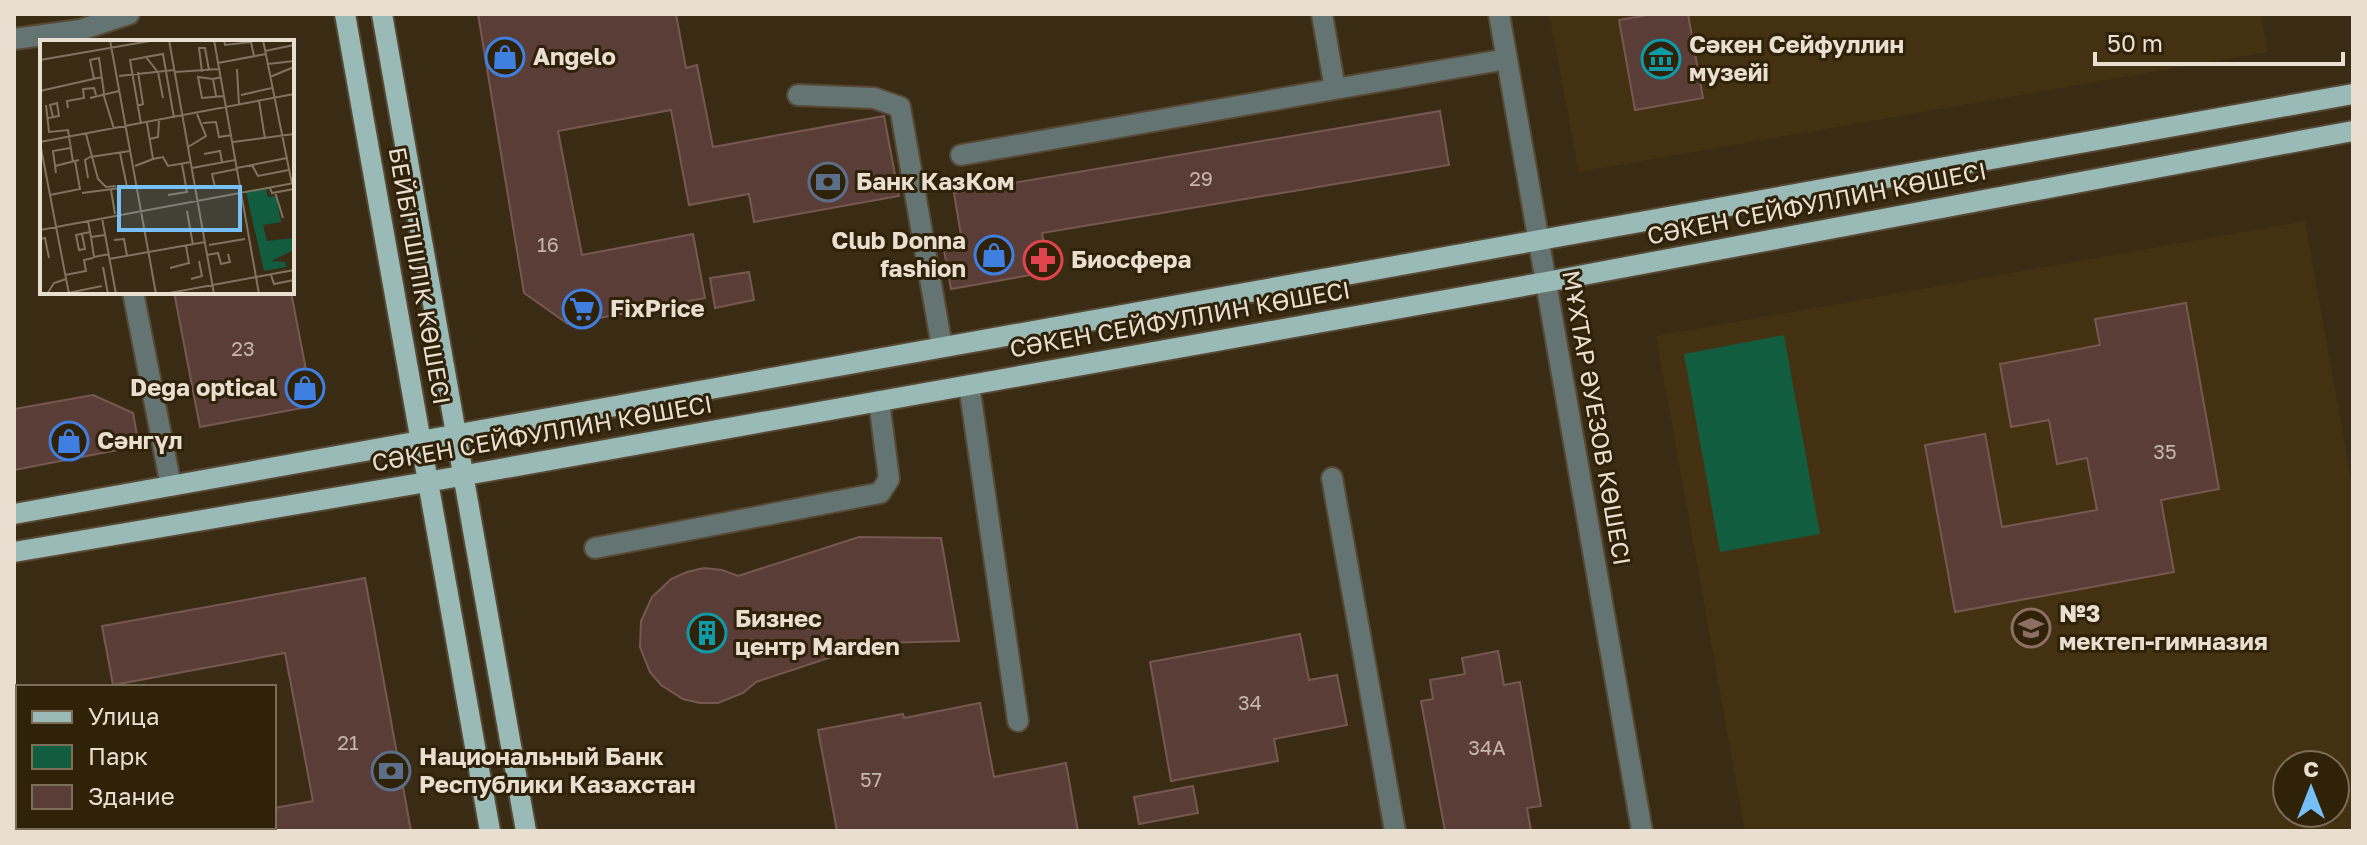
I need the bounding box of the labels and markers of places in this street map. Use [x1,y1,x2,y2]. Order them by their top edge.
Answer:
place label: Сәкен Сейфуллин музейі [1689,29,1904,86]
shop icon: Angelo [484,36,526,78]
museum icon: Сәкен Сейфуллин музейі [1640,38,1682,80]
place label: Angelo [533,41,616,70]
bank icon: Банк КазКом [807,161,849,203]
place label: Банк КазКом [856,166,1014,195]
place label: Club Donna fashion [831,225,966,282]
shop icon: Club Donna fashion [973,234,1015,276]
pharmacy icon: Биосфера [1022,239,1064,281]
place label: Биосфера [1071,244,1192,273]
supermarket icon: FixPrice [561,288,603,330]
place label: FixPrice [610,293,705,322]
shop icon: Dega optical [284,367,326,409]
place label: Dega optical [130,372,277,401]
shop icon: Сәнгүл [48,420,90,462]
place label: Сәнгүл [97,425,183,454]
place label: №3 мектеп-гимназия [2059,598,2268,655]
place label: Бизнес центр Marden [735,603,900,660]
school or university icon: №3 мектеп-гимназия [2010,607,2052,649]
building icon: Бизнес центр Marden [686,612,728,654]
place label: Национальный Банк Республики Казахстан [419,741,696,798]
bank icon: Национальный Банк Республики Казахстан [370,750,412,792]

